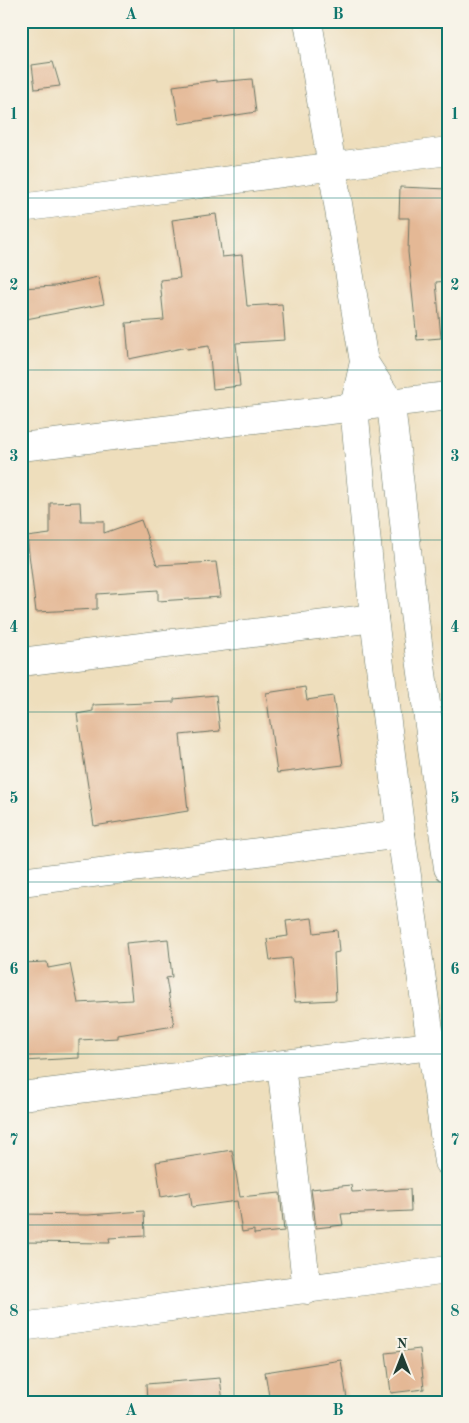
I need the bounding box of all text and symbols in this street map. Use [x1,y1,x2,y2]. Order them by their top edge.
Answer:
text: A [125,7,137,23]
text: B [332,7,344,23]
text: 1 [9,107,19,123]
text: 1 [450,107,460,123]
text: 2 [9,278,19,294]
text: 2 [450,278,460,294]
text: 3 [9,449,19,465]
text: 3 [450,449,460,465]
text: 4 [9,620,19,636]
text: 4 [450,620,460,636]
text: 5 [9,791,19,807]
text: 5 [450,791,460,807]
text: 6 [9,962,19,978]
text: 6 [450,962,460,978]
text: 7 [9,1133,19,1149]
text: 7 [450,1133,460,1149]
text: 8 [9,1304,19,1320]
text: 8 [450,1304,460,1320]
north arrow [376,1330,426,1380]
text: N [397,1337,408,1351]
text: A [125,1403,137,1419]
text: B [332,1403,344,1419]

